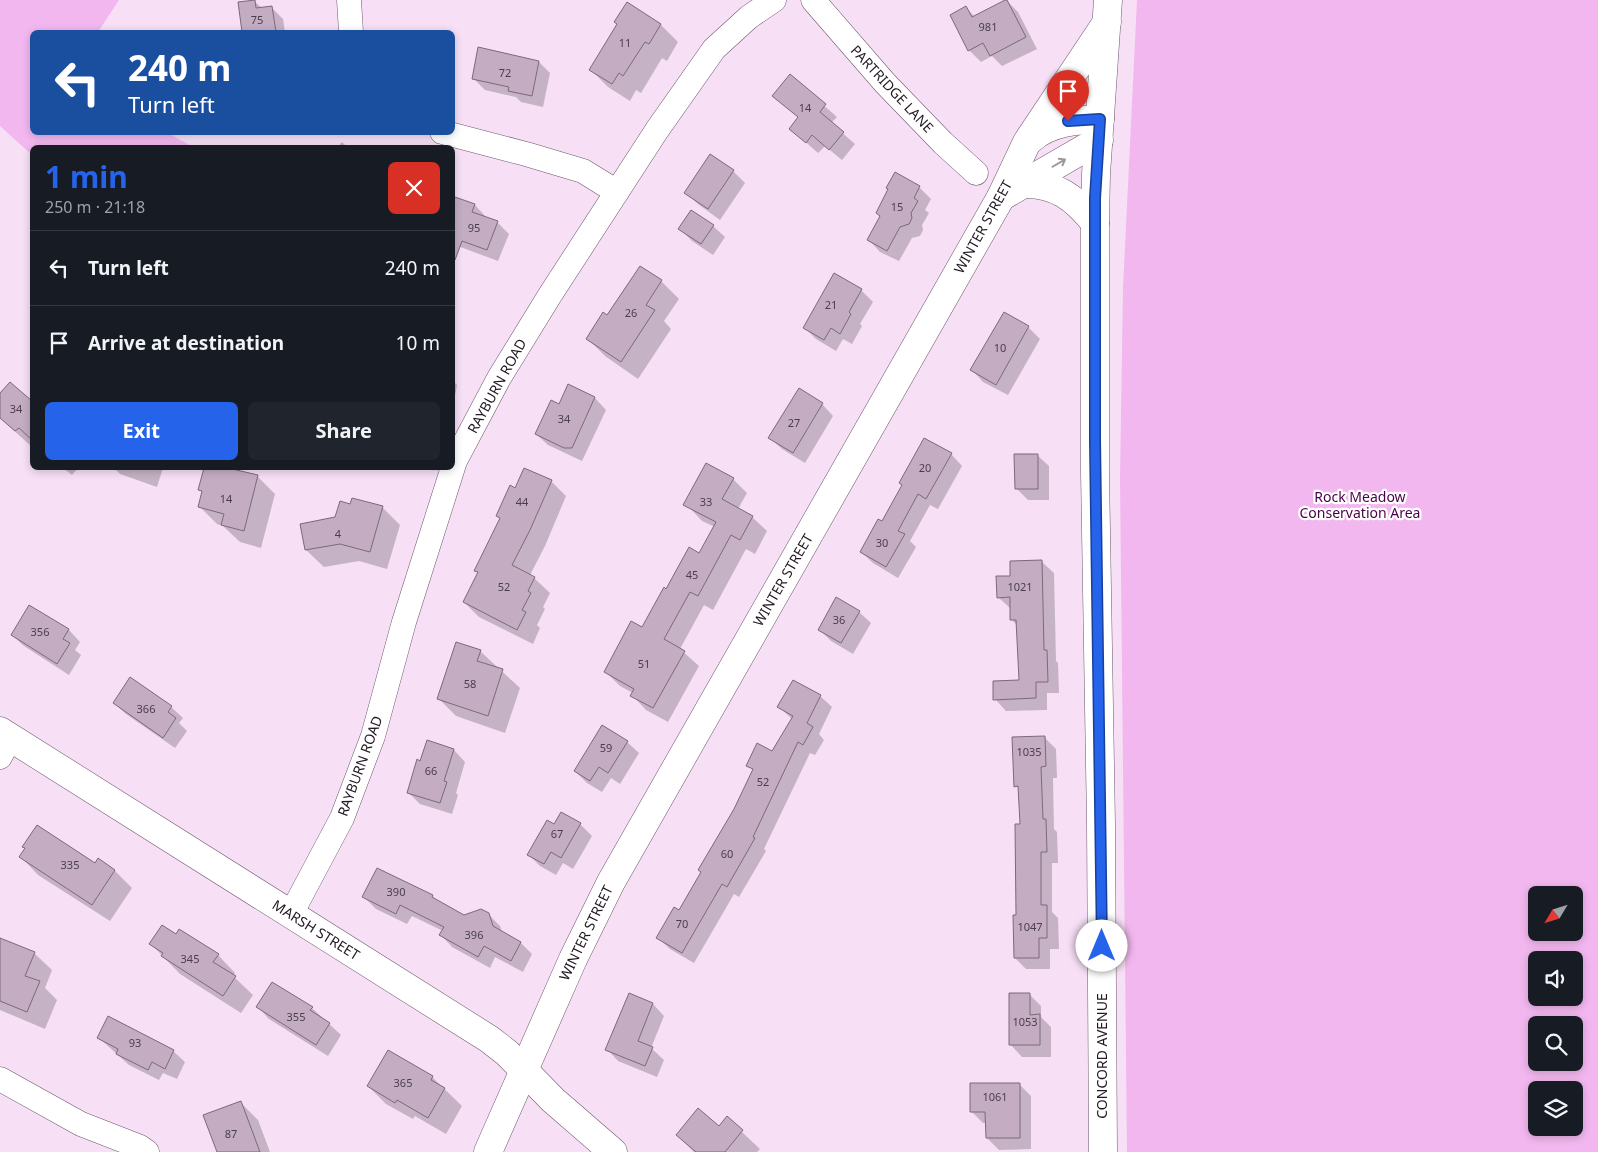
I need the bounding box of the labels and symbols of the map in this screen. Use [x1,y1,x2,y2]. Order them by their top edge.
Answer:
house number: 75 [251,12,263,27]
house number: 981 [979,19,997,34]
house number: 11 [619,35,631,50]
street label: PARTRIDGE LANE [847,41,938,137]
house number: 72 [499,65,511,80]
pin [1047,70,1089,121]
house number: 14 [799,100,812,115]
one-way arrow [1051,158,1065,168]
street label: WINTER STREET [949,177,1016,277]
house number: 15 [891,199,903,214]
house number: 95 [468,220,480,235]
house number: 21 [825,297,837,312]
house number: 26 [625,305,637,320]
street label: RAYBURN ROAD [463,335,530,437]
house number: 10 [994,340,1006,355]
house number: 34 [10,401,23,416]
house number: 34 [558,411,571,426]
house number: 27 [788,415,800,430]
house number: 20 [919,460,931,475]
park label: Rock Meadow Conservation Area [1300,487,1420,522]
house number: 14 [220,491,233,506]
house number: 44 [516,494,529,509]
house number: 33 [700,494,712,509]
house number: 4 [335,526,342,541]
street label: WINTER STREET [748,530,817,629]
house number: 30 [876,535,888,550]
house number: 45 [686,567,698,582]
house number: 52 [498,579,510,594]
house number: 1021 [1007,579,1033,594]
house number: 36 [833,612,845,627]
house number: 356 [31,624,49,639]
house number: 51 [638,656,650,671]
house number: 58 [464,676,476,691]
house number: 366 [137,701,155,716]
street label: RAYBURN ROAD [333,713,387,819]
house number: 59 [600,740,612,755]
house number: 1035 [1016,744,1042,759]
house number: 66 [425,763,437,778]
house number: 52 [757,774,769,789]
house number: 67 [551,826,563,841]
house number: 60 [721,846,733,861]
house number: 335 [61,857,79,872]
street label: WINTER STREET [554,882,617,984]
house number: 390 [387,884,405,899]
north arrow [1528,886,1582,941]
street label: MARSH STREET [269,895,364,964]
house number: 70 [676,916,688,931]
house number: 1047 [1017,919,1043,934]
position arrow [1075,919,1127,971]
house number: 396 [465,927,483,942]
house number: 345 [181,951,199,966]
street label: CONCORD AVENUE [1092,993,1111,1119]
house number: 355 [287,1009,305,1024]
house number: 1053 [1012,1014,1038,1029]
house number: 93 [129,1035,141,1050]
house number: 365 [394,1075,412,1090]
house number: 1061 [982,1089,1008,1104]
house number: 87 [225,1126,237,1141]

